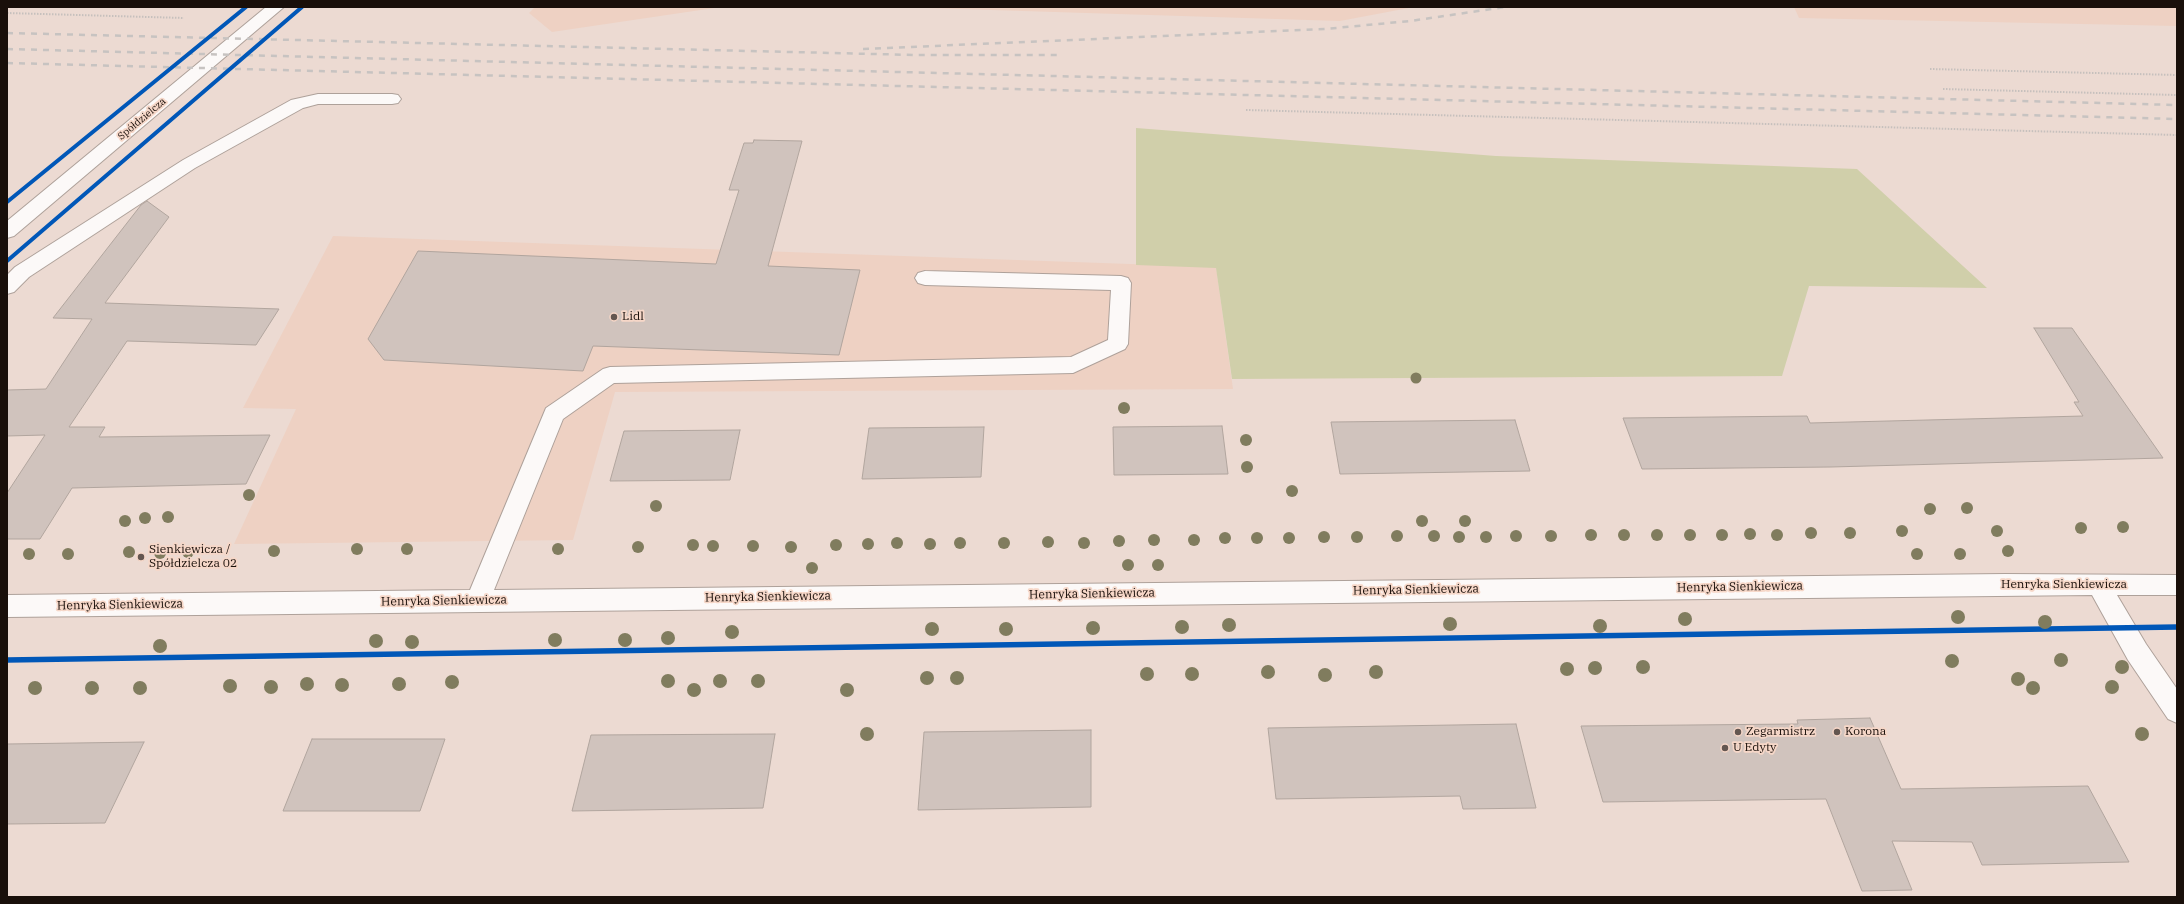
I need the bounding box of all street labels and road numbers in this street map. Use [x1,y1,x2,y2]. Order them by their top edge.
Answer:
street label: Spółdzielcza [115,95,169,143]
street label: Henryka Sienkiewicza [2001,578,2127,592]
street label: Henryka Sienkiewicza [1677,579,1803,595]
street label: Henryka Sienkiewicza [1353,582,1479,598]
street label: Henryka Sienkiewicza [1029,586,1155,602]
street label: Henryka Sienkiewicza [705,589,831,605]
street label: Henryka Sienkiewicza [381,593,507,609]
street label: Henryka Sienkiewicza [57,597,183,613]

